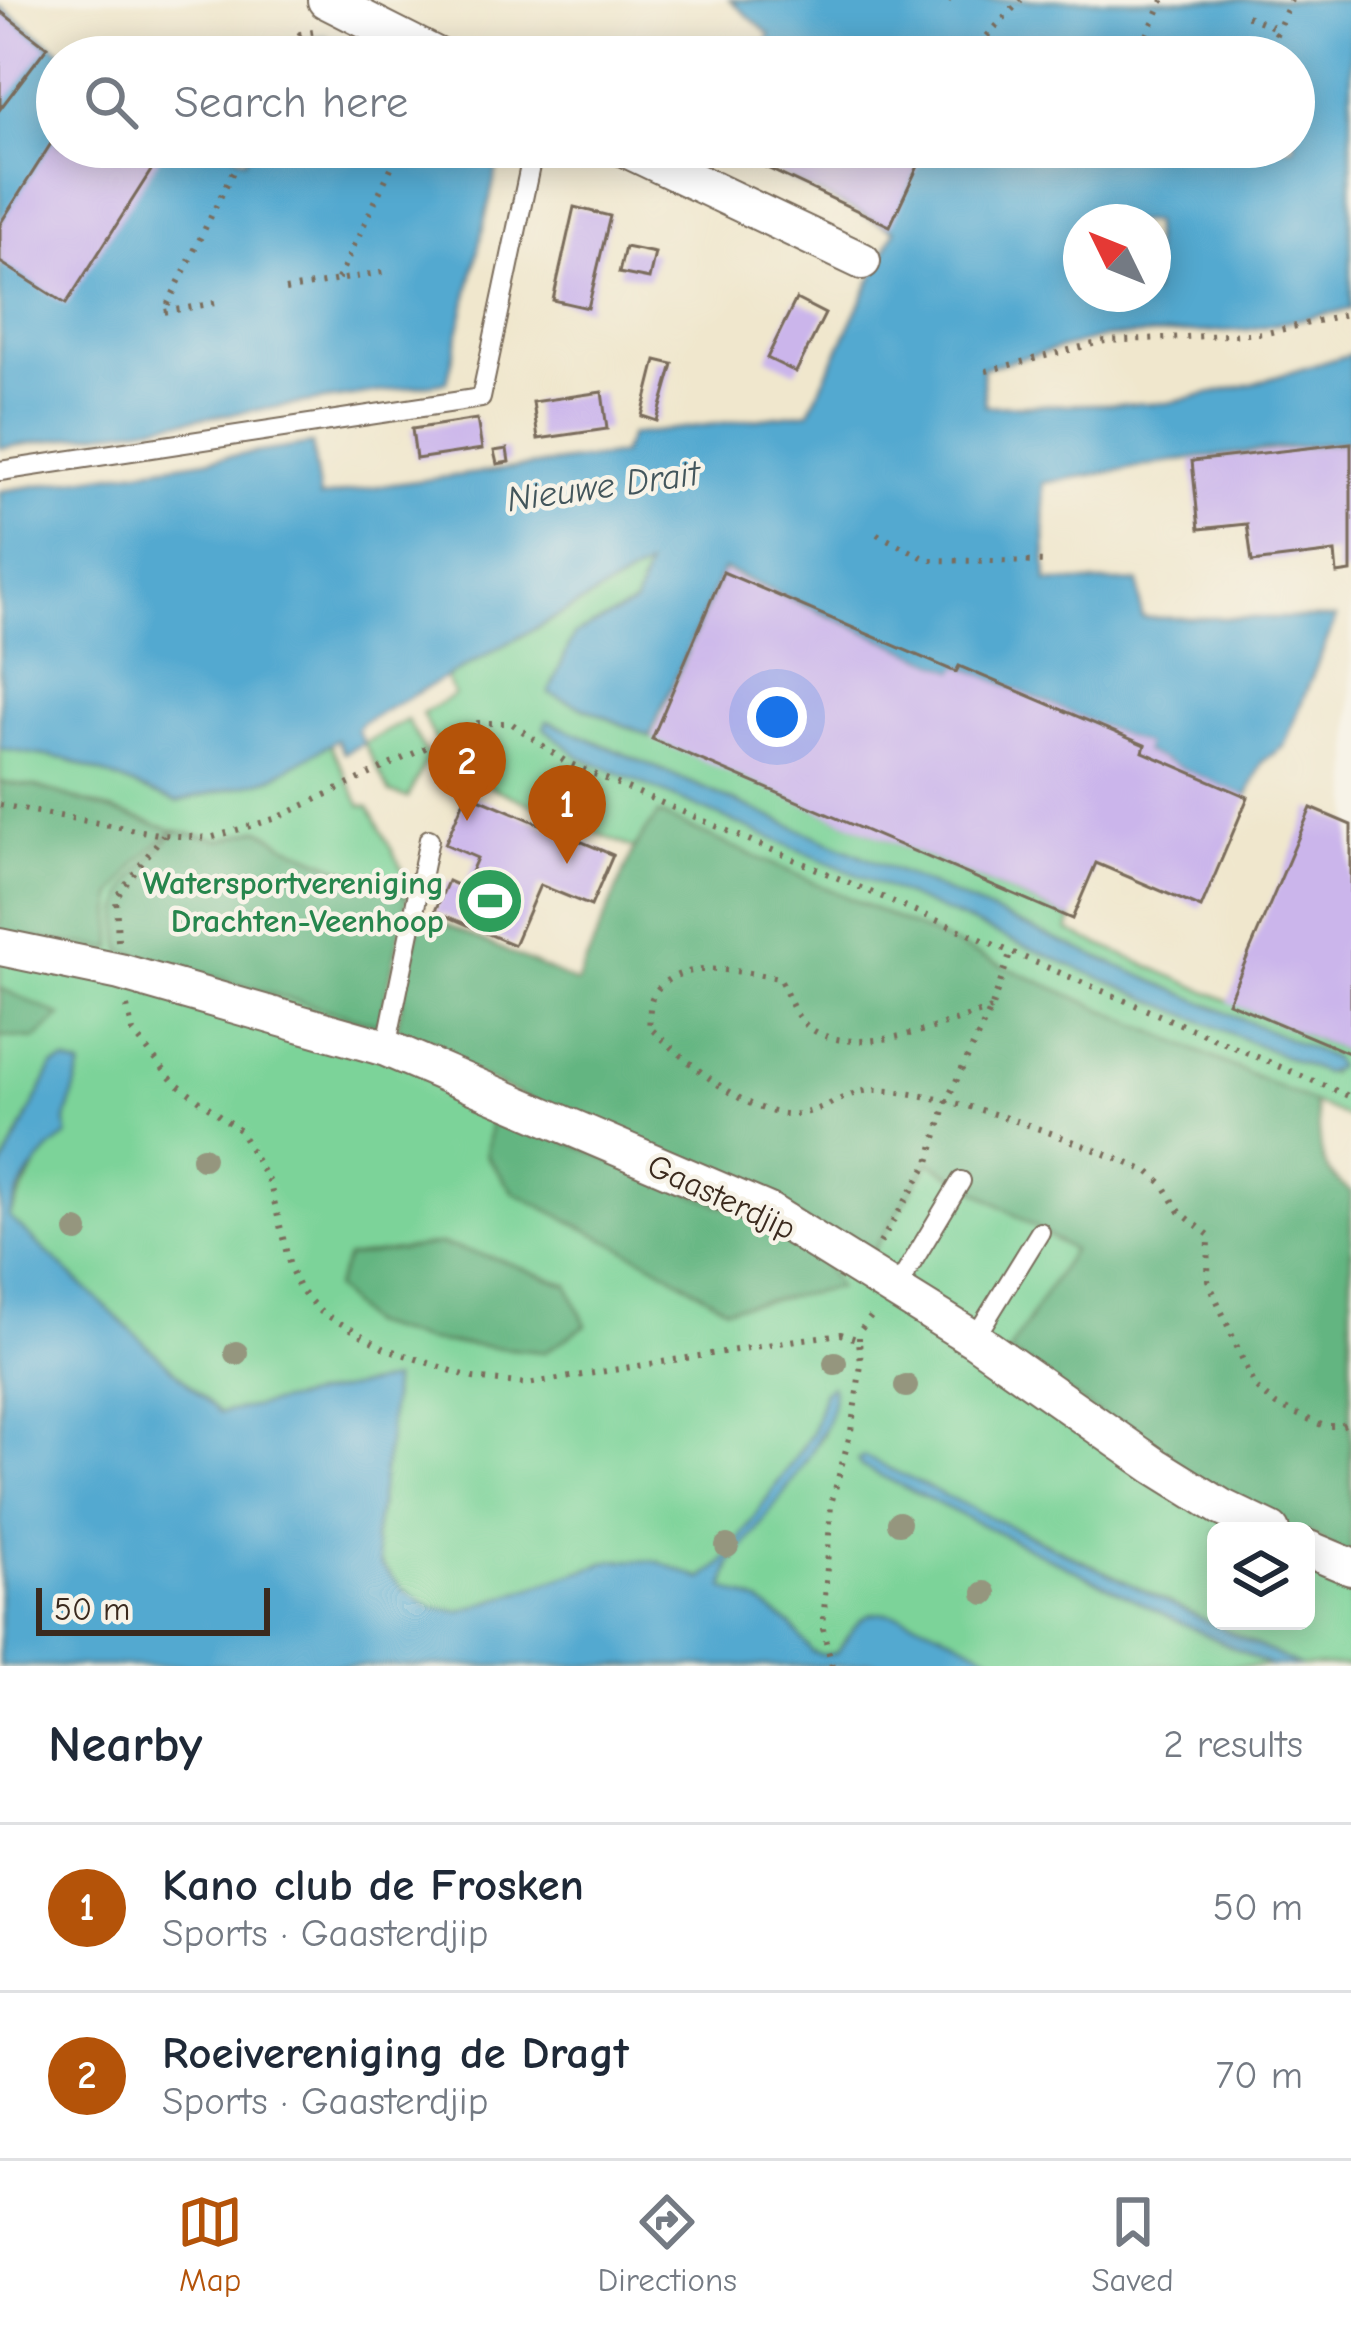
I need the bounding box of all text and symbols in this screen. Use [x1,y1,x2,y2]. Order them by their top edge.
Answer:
search box [36,36,1315,168]
icon: search [78,69,144,135]
text: Search here [174,76,408,128]
north arrow [1063,204,1171,312]
water label: Nieuwe Drait [504,452,705,520]
your location [747,687,807,747]
pin: 2 [428,722,506,821]
pin: 1 [528,765,606,864]
place label: Watersportvereniging Drachten-Veenhoop [143,864,444,940]
sports icon: Watersportvereniging Drachten-Veenhoop [455,866,525,936]
street label: Gaasterdjip [642,1146,802,1248]
map controls [1207,1522,1315,1630]
button: layers [1207,1522,1315,1630]
scale bar [36,1582,270,1635]
text: 50 m [54,1590,130,1628]
text: Nearby [48,1715,202,1774]
text: 2 results [1163,1722,1303,1767]
text: Kano club de Frosken [162,1859,584,1911]
text: 1 [79,1885,95,1930]
text: 50 m [1213,1885,1303,1930]
text: Sports · Gaasterdjip [162,1911,488,1956]
text: Roeivereniging de Dragt [162,2027,629,2079]
text: 2 [77,2053,97,2098]
text: 70 m [1216,2053,1303,2098]
text: Sports · Gaasterdjip [162,2079,488,2124]
tab: Map [177,2189,243,2299]
tab: Directions [598,2189,737,2299]
tab: Saved [1091,2189,1174,2299]

